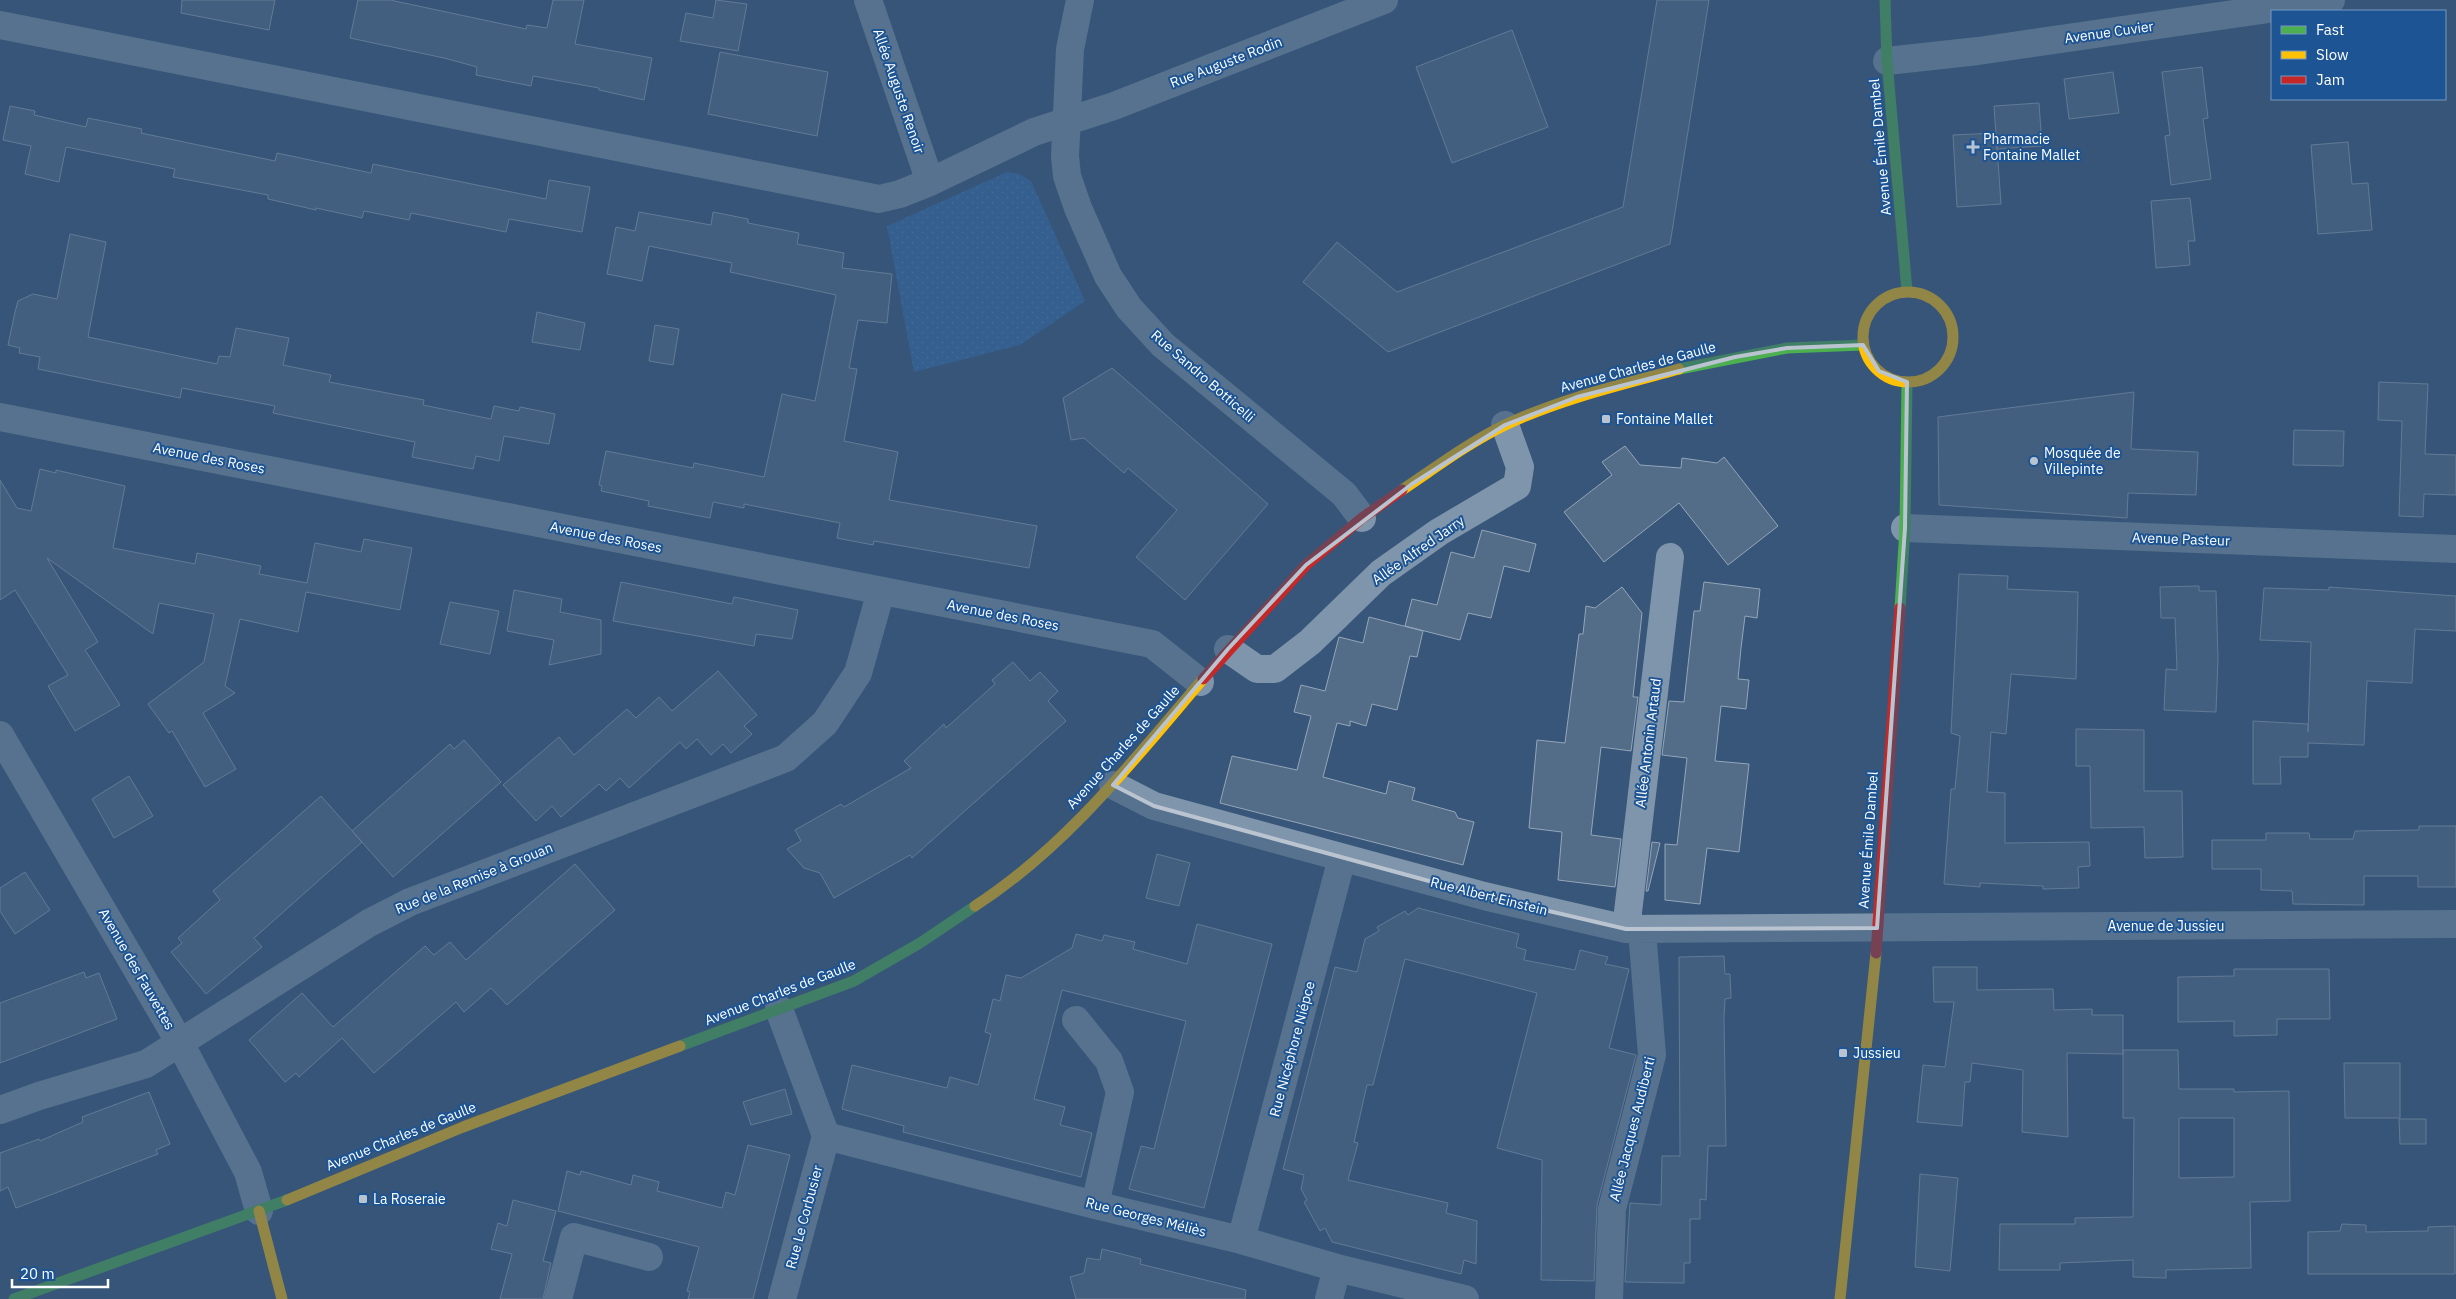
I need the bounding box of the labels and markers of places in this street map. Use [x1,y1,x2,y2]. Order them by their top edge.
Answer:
place label: Pharmacie Fontaine Mallet [1983,130,2080,164]
marker: Pharmacie Fontaine Mallet [1967,141,1979,153]
place label: Fontaine Mallet [1616,410,1713,428]
marker: Fontaine Mallet [1600,413,1612,425]
place label: Mosquée de Villepinte [2044,444,2121,478]
marker: Mosquée de Villepinte [2028,455,2040,467]
place label: Jussieu [1853,1044,1901,1062]
marker: Jussieu [1837,1047,1849,1059]
place label: La Roseraie [373,1190,446,1208]
marker: La Roseraie [357,1193,369,1205]

